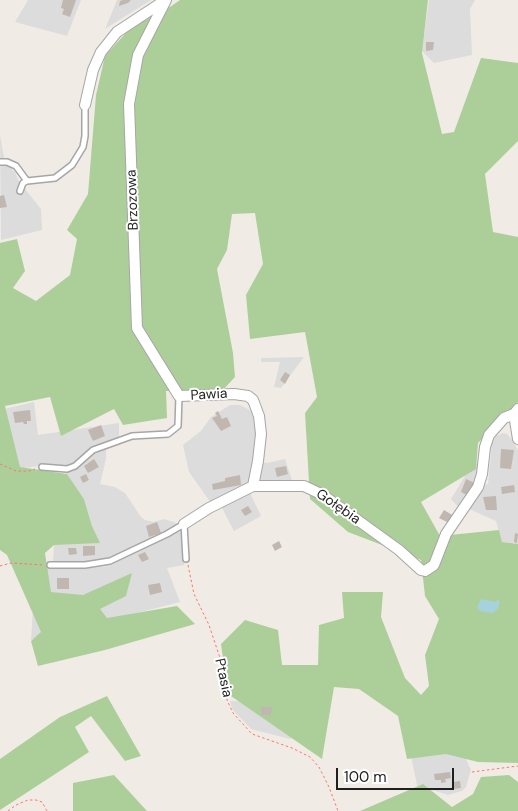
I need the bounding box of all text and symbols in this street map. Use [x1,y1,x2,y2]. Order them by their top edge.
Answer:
street label: Brzozowa [124,169,142,231]
street label: Pawia [190,386,228,404]
street label: Gołębia [313,486,363,528]
street label: Ptasia [211,657,235,699]
scale bar [338,758,456,790]
text: 100 m [344,767,387,787]

